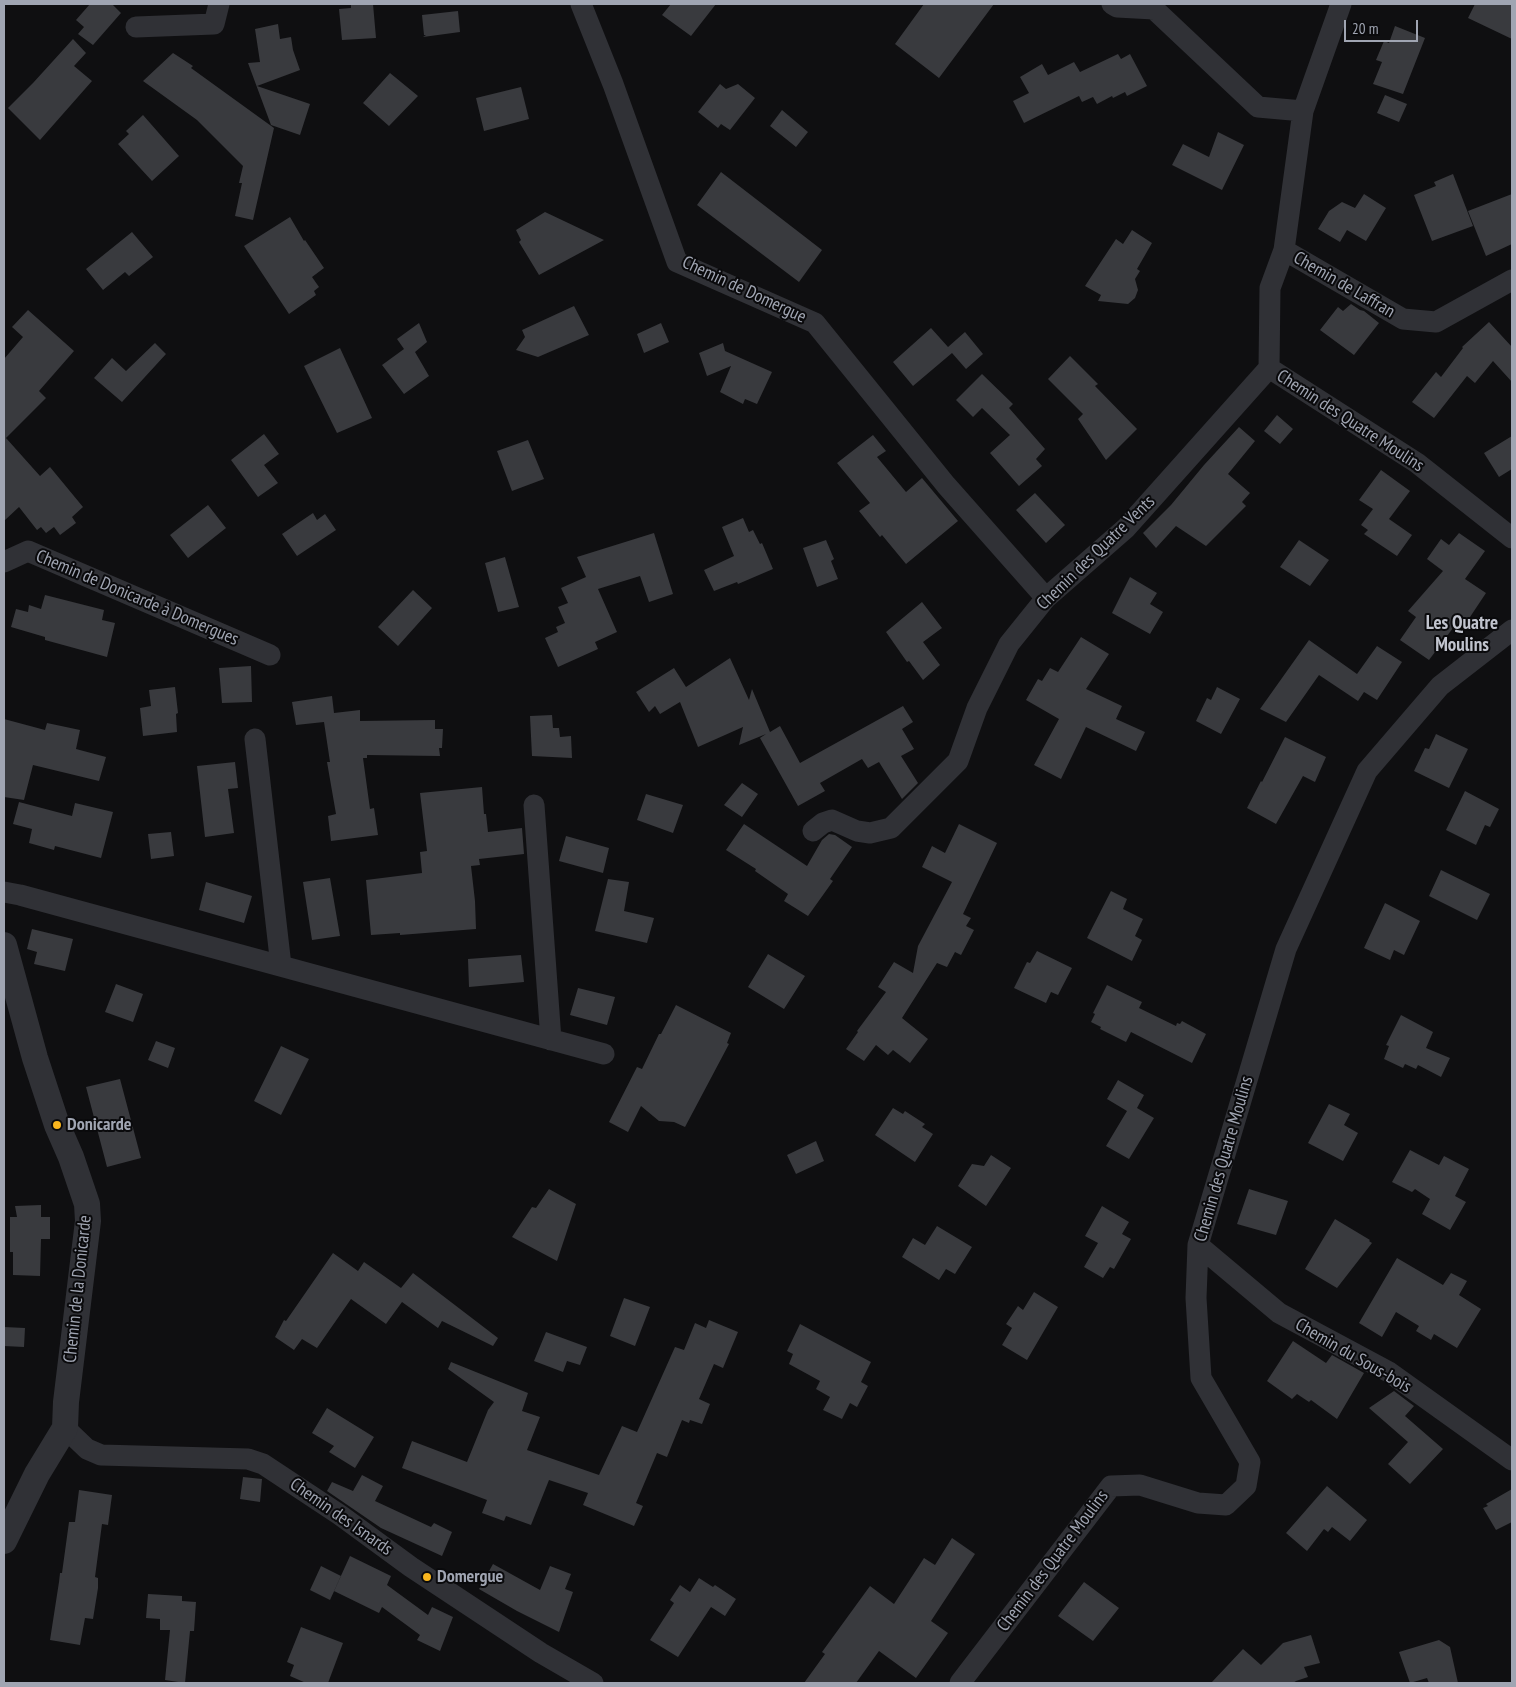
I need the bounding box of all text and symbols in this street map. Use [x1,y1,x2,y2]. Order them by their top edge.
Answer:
scale bar [1346,10,1420,42]
text: 20 m [1352,19,1378,38]
street label: Chemin de Laffran [1289,247,1399,323]
street label: Chemin de Domergue [679,252,809,328]
street label: Chemin des Quatre Moulins [1272,365,1428,477]
street label: Chemin des Quatre Vents [1032,491,1160,615]
street label: Chemin de Donicarde à Domergues [32,545,242,651]
district label: Les Quatre Moulins [1426,613,1498,657]
street label: Chemin des Quatre Moulins [1190,1074,1258,1244]
place label: Donicarde [67,1114,131,1136]
marker: Donicarde [51,1119,63,1131]
street label: Chemin de la Donicarde [60,1214,96,1364]
street label: Chemin du Sous-bois [1291,1314,1415,1398]
street label: Chemin des Isnards [286,1474,396,1560]
street label: Chemin des Quatre Moulins [993,1486,1113,1636]
place label: Domergue [437,1566,503,1588]
marker: Domergue [421,1571,433,1583]

